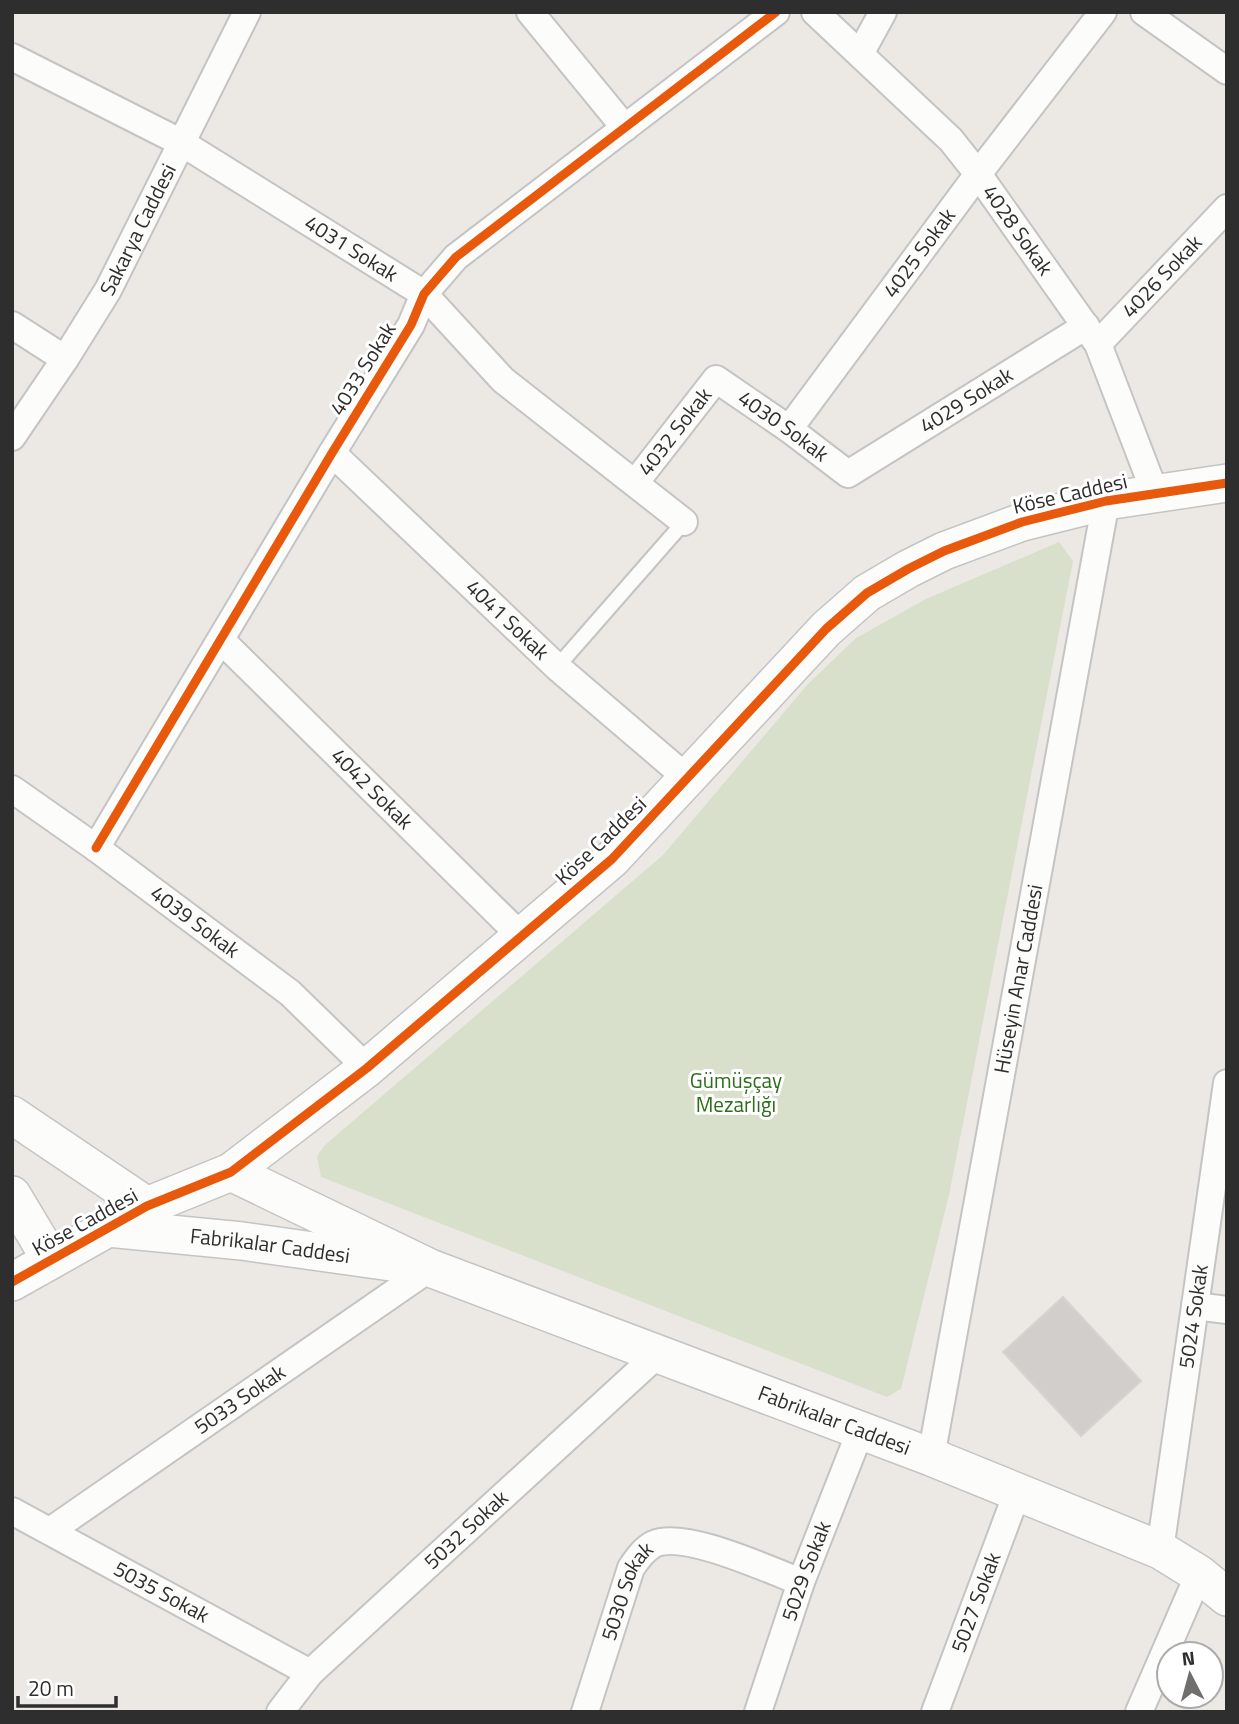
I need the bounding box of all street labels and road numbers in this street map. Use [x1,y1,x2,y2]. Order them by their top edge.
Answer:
street label: Sakarya Caddesi [91,158,184,301]
street label: 4028 Sokak [975,178,1062,282]
street label: 4025 Sokak [875,201,963,304]
street label: 4031 Sokak [299,206,405,289]
street label: 4026 Sokak [1114,227,1209,325]
street label: 4033 Sokak [321,316,403,421]
street label: 4029 Sokak [913,358,1019,441]
street label: 4032 Sokak [629,380,719,482]
street label: 4030 Sokak [732,382,836,469]
street label: Köse Caddesi [1009,464,1130,522]
street label: 4041 Sokak [459,571,557,667]
street label: 4042 Sokak [324,740,421,836]
street label: Köse Caddesi [547,788,653,892]
street label: 4039 Sokak [144,877,247,965]
street label: Hüseyin Anar Caddesi [985,882,1051,1076]
street label: Köse Caddesi [26,1179,143,1263]
street label: Fabrikalar Caddesi [189,1219,352,1271]
street label: 5024 Sokak [1169,1262,1216,1370]
street label: 5033 Sokak [187,1356,292,1442]
street label: Fabrikalar Caddesi [754,1376,915,1463]
street label: 5032 Sokak [416,1482,515,1576]
street label: 5029 Sokak [772,1516,839,1625]
street label: 5030 Sokak [592,1533,660,1645]
street label: 5027 Sokak [942,1547,1008,1657]
street label: 5035 Sokak [108,1552,215,1630]

